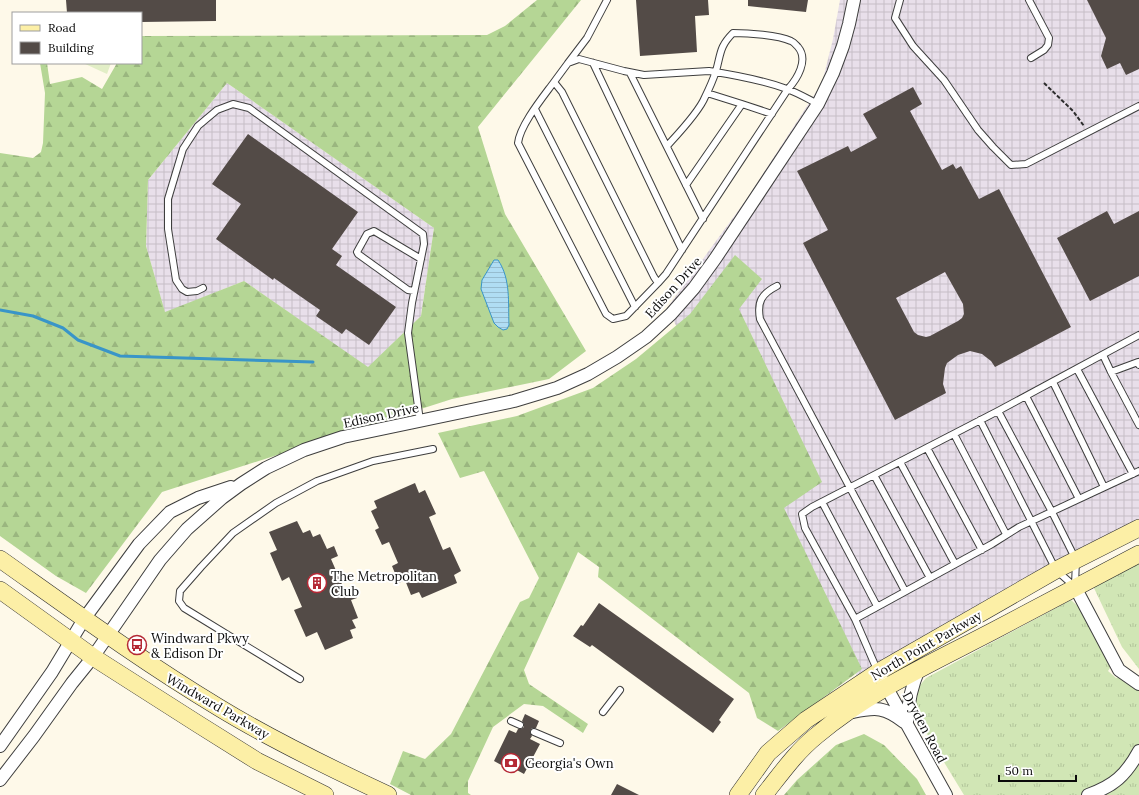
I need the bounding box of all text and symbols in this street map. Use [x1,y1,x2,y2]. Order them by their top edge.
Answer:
legend [12,12,142,64]
text: Road [48,20,76,35]
text: Building [48,40,94,55]
street label: Edison Drive [641,253,705,322]
street label: Edison Drive [342,399,421,432]
place label: The Metropolitan Club [331,568,437,600]
building icon: The Metropolitan Club [306,572,328,594]
street label: North Point Parkway [868,607,985,684]
place label: Windward Pkwy & Edison Dr [151,630,249,662]
bus stop icon: Windward Pkwy & Edison Dr [126,634,148,656]
street label: Windward Parkway [163,670,273,743]
street label: Dryden Road [899,689,951,766]
bank icon: Georgia's Own [500,752,522,774]
place label: Georgia's Own [525,755,614,772]
scale bar [999,757,1076,783]
text: 50 m [1005,763,1033,778]

